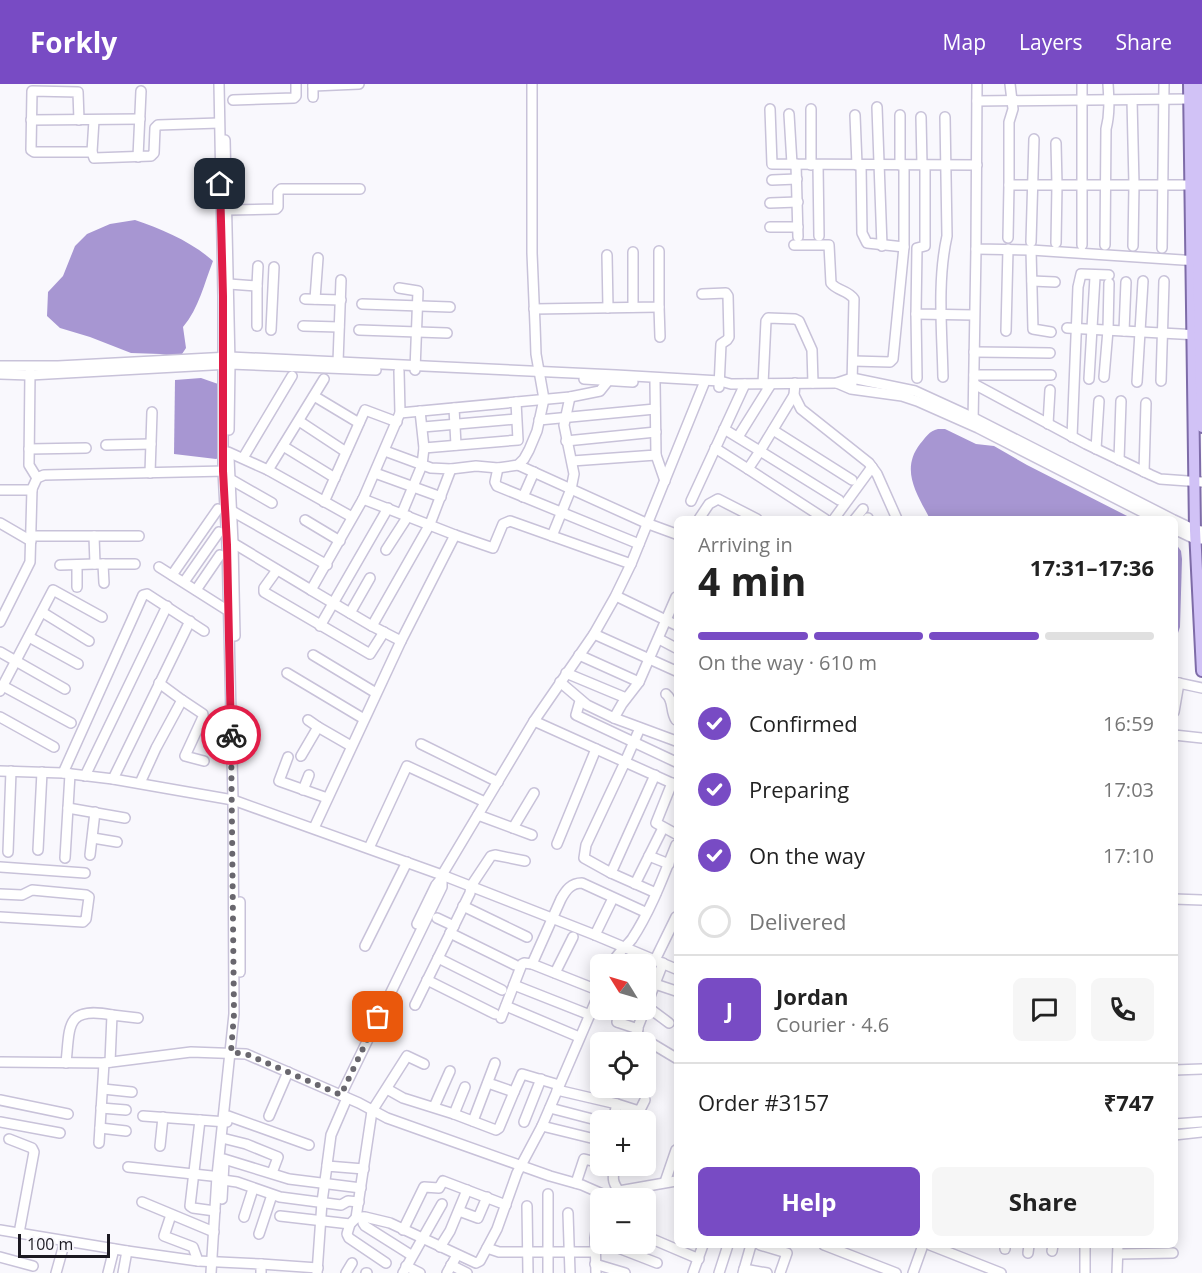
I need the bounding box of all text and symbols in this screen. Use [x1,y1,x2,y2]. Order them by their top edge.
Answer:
text: Forkly [30,23,117,61]
text: Map [943,28,986,56]
text: Layers [1019,28,1083,56]
text: Share [1116,28,1172,56]
pin [194,158,245,209]
icon: home [203,167,236,200]
text: Arriving in [698,531,793,558]
text: 17:31–17:36 [1030,552,1154,582]
text: 4 min [698,554,806,607]
text: On the way · 610 m [698,649,877,676]
courier [201,705,261,765]
icon: check [698,707,731,740]
text: Confirmed [749,708,858,738]
text: 16:59 [1103,710,1154,737]
icon: bike [215,719,248,752]
icon: check [698,773,731,806]
text: Preparing [749,774,849,804]
text: 17:03 [1103,776,1154,803]
icon: check [698,839,731,872]
text: On the way [749,840,865,870]
text: 17:10 [1103,842,1154,869]
text: Delivered [749,906,847,936]
north arrow [590,954,656,1020]
map controls [590,954,656,1254]
button: chat [1013,978,1076,1041]
button: phone [1091,978,1154,1041]
text: Jordan [776,981,849,1011]
pin [352,991,403,1042]
text: J [726,994,733,1024]
icon: bag [361,1000,394,1033]
text: Courier · 4.6 [776,1011,889,1038]
button: locate [590,1032,656,1098]
text: Order #3157 [698,1087,829,1117]
text: ₹747 [1104,1087,1154,1117]
button: + [590,1110,656,1176]
button: Help [698,1167,920,1236]
button: Share [932,1167,1154,1236]
button: − [590,1188,656,1254]
scale bar [18,1231,110,1258]
text: 100 m [27,1233,73,1255]

